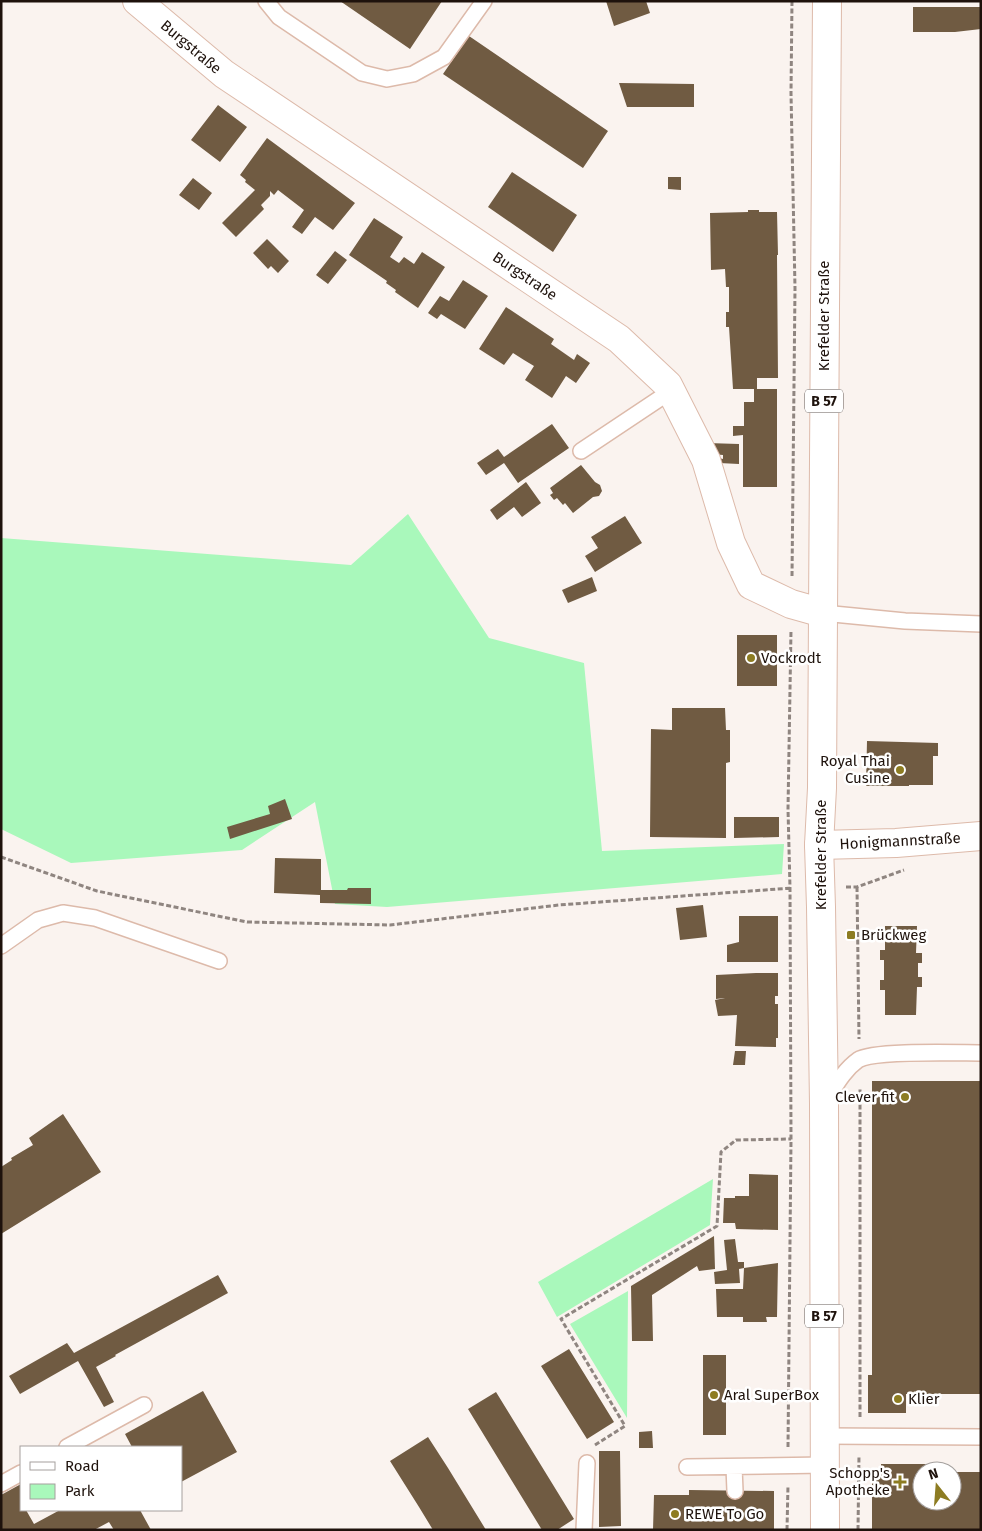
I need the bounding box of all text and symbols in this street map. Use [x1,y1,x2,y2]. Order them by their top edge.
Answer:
street label: Burgstraße [157,16,225,78]
street label: Burgstraße [489,248,561,304]
street label: Krefelder Straße [815,261,833,371]
road number: B 57 [805,390,843,412]
place label: Vockrodt [761,649,822,667]
marker: Vockrodt [745,652,757,664]
place label: Royal Thai Cusine [820,752,890,787]
marker: Royal Thai Cusine [894,764,906,776]
street label: Krefelder Straße [812,800,830,910]
street label: Honigmannstraße [839,829,961,853]
place label: Brückweg [861,926,926,944]
marker: Brückweg [845,929,857,941]
place label: Clever fit [835,1088,896,1106]
marker: Clever fit [899,1091,911,1103]
road number: B 57 [805,1304,843,1328]
place label: Aral SuperBox [724,1386,820,1404]
marker: Aral SuperBox [708,1389,720,1401]
place label: Klier [908,1390,940,1408]
marker: Klier [892,1393,904,1405]
legend [20,1446,182,1511]
text: Road [65,1457,100,1475]
north arrow [912,1461,962,1511]
place label: Schopp's Apotheke [826,1464,890,1499]
text: N [926,1465,940,1484]
marker: Schopp's Apotheke [894,1476,906,1488]
text: Park [65,1482,95,1500]
place label: REWE To Go [685,1505,764,1523]
marker: REWE To Go [669,1508,681,1520]

